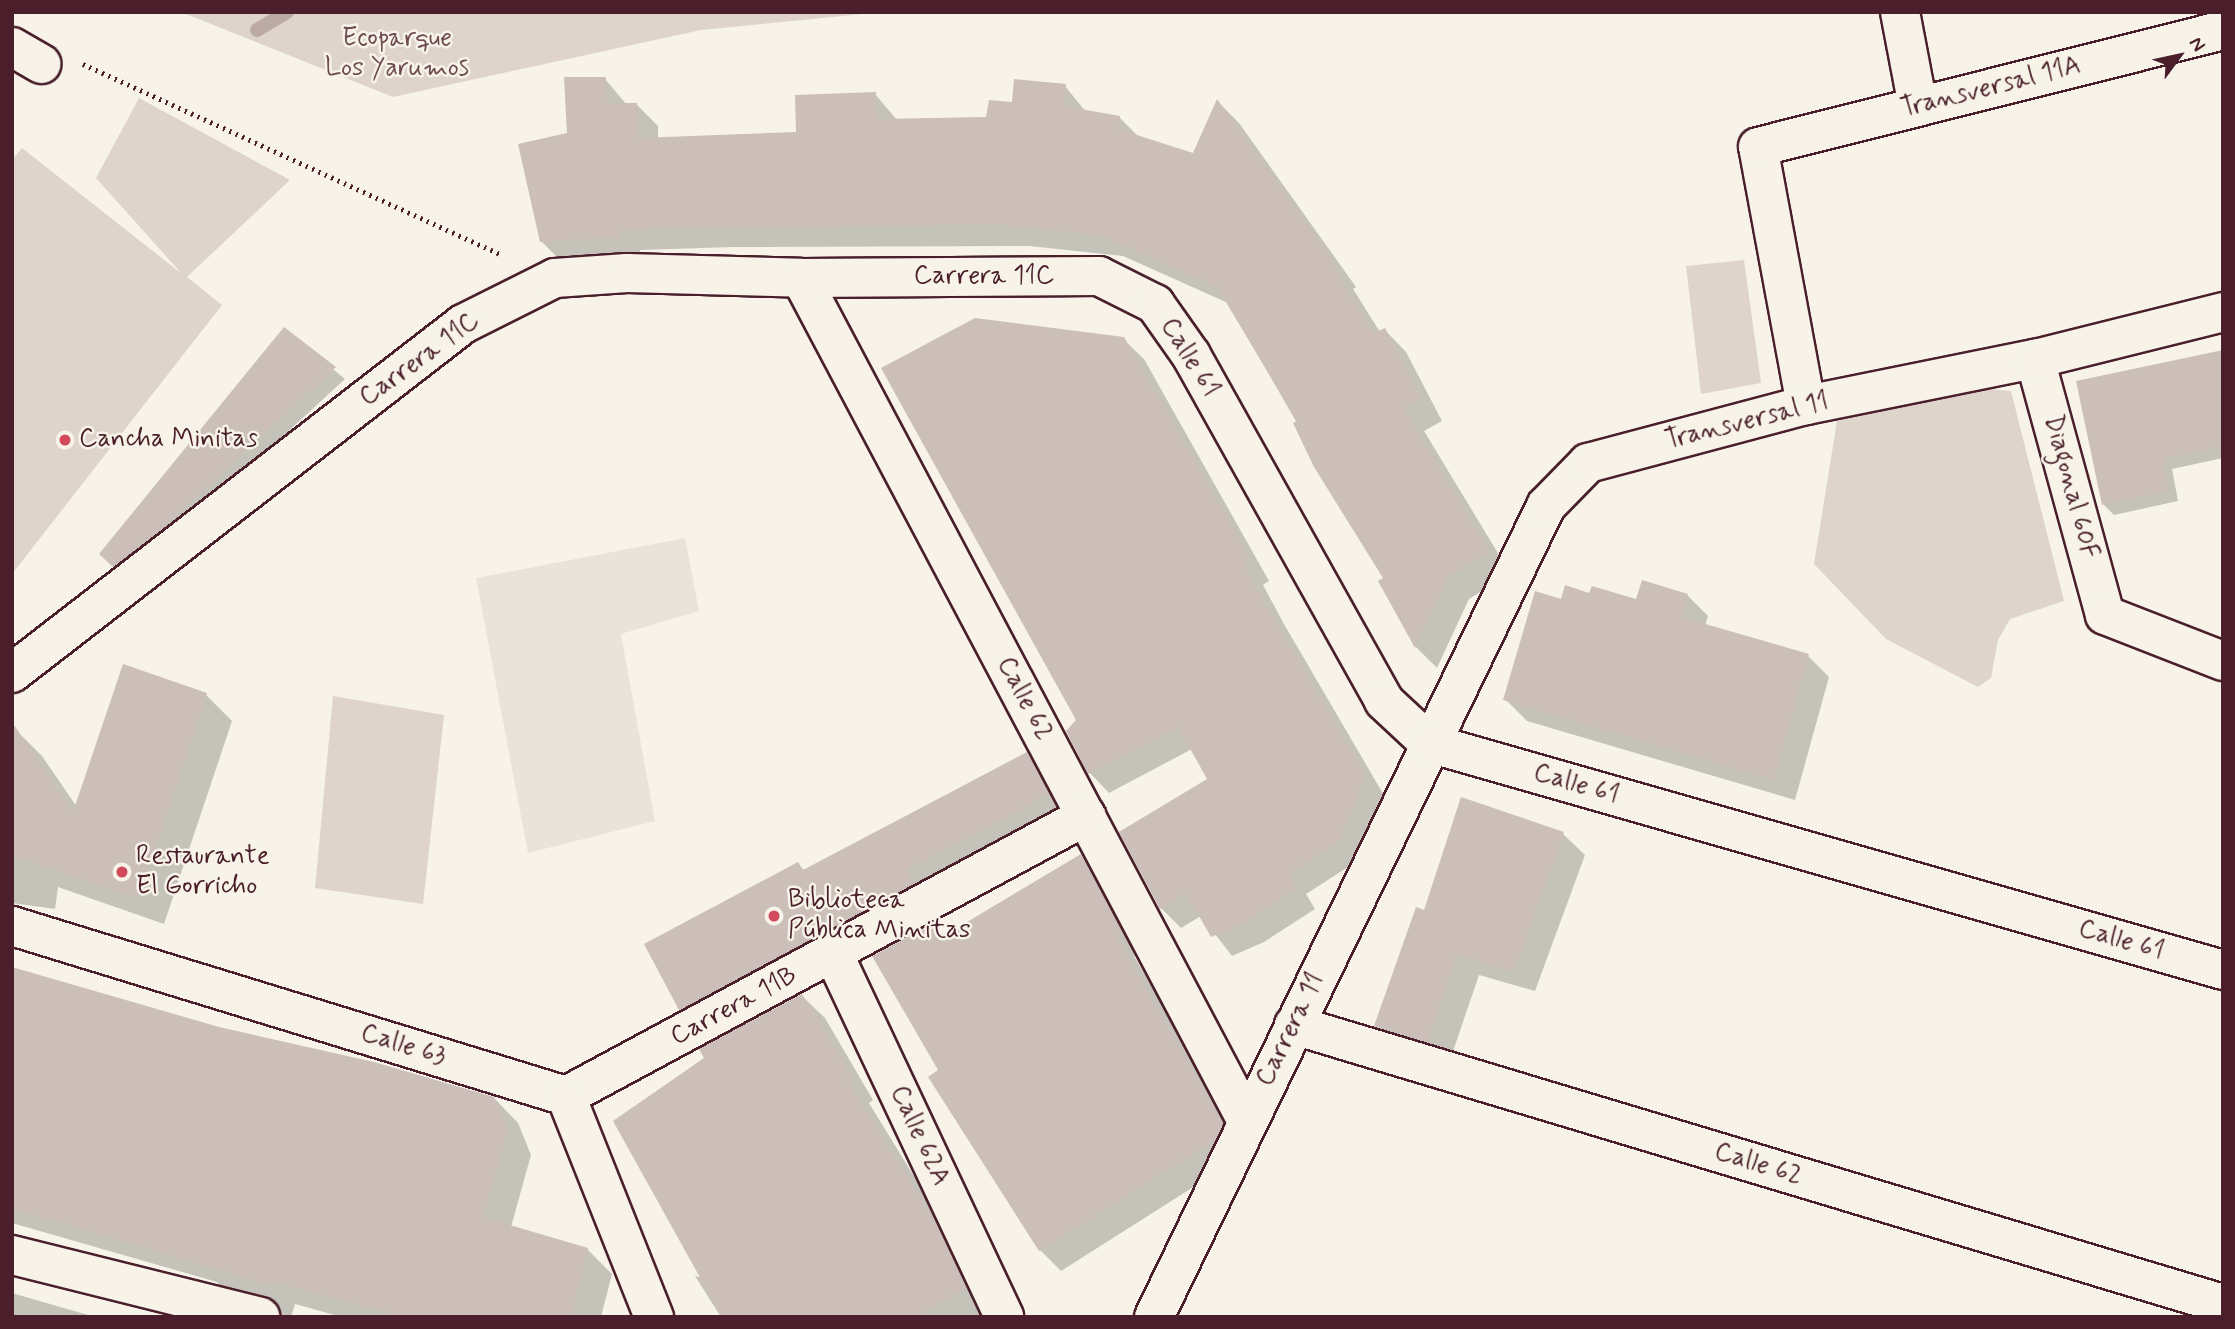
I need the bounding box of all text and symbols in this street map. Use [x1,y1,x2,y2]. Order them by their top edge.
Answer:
north arrow [2144,21,2214,91]
park label: Ecoparque Los Yarumos [324,23,470,84]
text: N [2183,32,2211,56]
street label: Transversal 11A [1898,51,2084,125]
street label: Carrera 11C [914,261,1054,293]
street label: Carrera 11C [354,306,486,414]
street label: Calle 61 [1153,313,1225,403]
street label: Transversal 11 [1662,387,1832,457]
street label: Diagonal 60F [2036,412,2104,562]
place label: Cancha Minitas [79,424,260,456]
marker: Cancha Minitas [57,432,73,448]
street label: Calle 62 [989,652,1059,746]
street label: Calle 61 [1530,758,1622,812]
place label: Restaurante El Gorricho [136,841,270,903]
marker: Restaurante El Gorricho [114,864,130,880]
place label: Biblioteca Pública Minitas [788,885,962,946]
marker: Biblioteca Pública Minitas [766,908,782,924]
street label: Calle 61 [2075,914,2167,968]
street label: Carrera 11B [666,961,802,1053]
street label: Carrera 11 [1250,968,1332,1092]
street label: Calle 63 [357,1018,449,1074]
street label: Calle 62A [882,1081,956,1191]
street label: Calle 62 [1710,1137,1806,1193]

